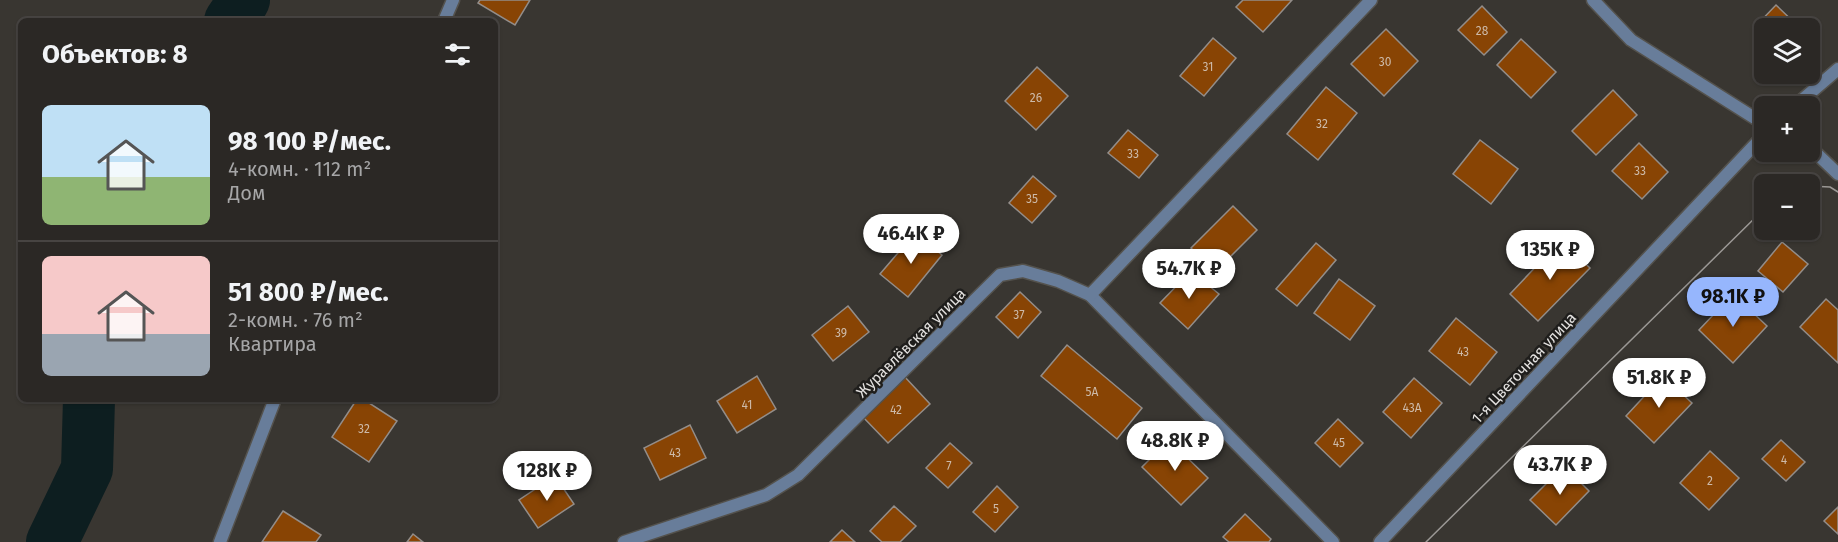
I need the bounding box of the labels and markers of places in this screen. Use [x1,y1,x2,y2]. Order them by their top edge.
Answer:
pin: 46.4K ₽ [856,214,966,265]
pin: 135K ₽ [1501,230,1599,281]
pin: 54.7K ₽ [1134,249,1244,300]
pin: 98.1K ₽ [1678,277,1788,328]
pin: 51.8K ₽ [1604,358,1714,409]
pin: 48.8K ₽ [1120,421,1230,472]
pin: 43.7K ₽ [1505,445,1615,496]
pin: 128K ₽ [498,451,596,502]

